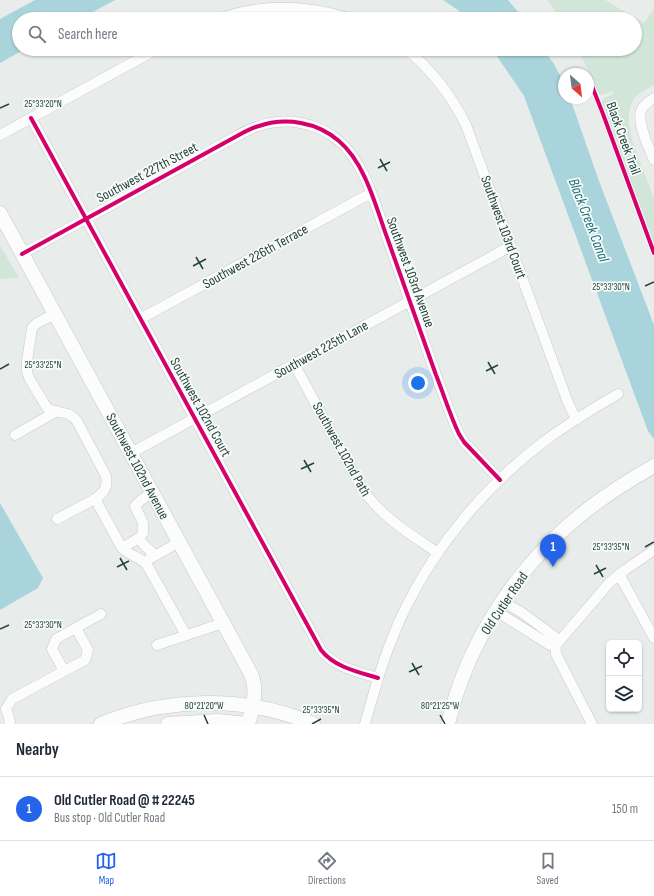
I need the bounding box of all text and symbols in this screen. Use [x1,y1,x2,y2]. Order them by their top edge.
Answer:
search box [12,12,642,56]
icon: search [26,23,48,45]
text: Search here [58,25,118,44]
north arrow [558,68,594,104]
text: 25°33'20"N [24,98,62,110]
street label: Black Creek Trail [603,100,644,177]
street label: Southwest 227th Street [94,139,201,206]
street label: Southwest 103rd Court [477,173,530,281]
water label: Black Creek Canal [564,176,614,266]
street label: Southwest 103rd Avenue [383,215,438,330]
street label: Southwest 226th Terrace [200,220,311,292]
text: 25°33'30"N [592,281,630,293]
street label: Southwest 225th Lane [271,317,371,382]
street label: Southwest 102nd Court [166,355,235,460]
text: 25°33'25"N [24,359,62,371]
your location [408,373,428,393]
street label: Southwest 102nd Path [309,399,374,499]
street label: Southwest 102nd Avenue [102,410,173,522]
pin: 1 [540,534,566,567]
text: 25°33'35"N [592,541,630,553]
street label: Old Cutler Road [477,568,532,638]
text: 25°33'30"N [24,619,62,631]
map controls [606,640,642,712]
button: locate [606,640,642,676]
button: layers [606,676,642,712]
text: 80°21'20"W [185,700,224,712]
text: 80°21'25"W [421,700,460,712]
text: 25°33'35"N [302,704,340,716]
text: Nearby [16,740,59,760]
text: Old Cutler Road @ # 22245 [54,791,195,810]
text: 1 [26,801,32,817]
text: 150 m [612,801,638,817]
text: Bus stop · Old Cutler Road [54,810,165,826]
tab: Map [95,850,117,887]
tab: Directions [308,850,346,887]
tab: Saved [537,850,559,887]

